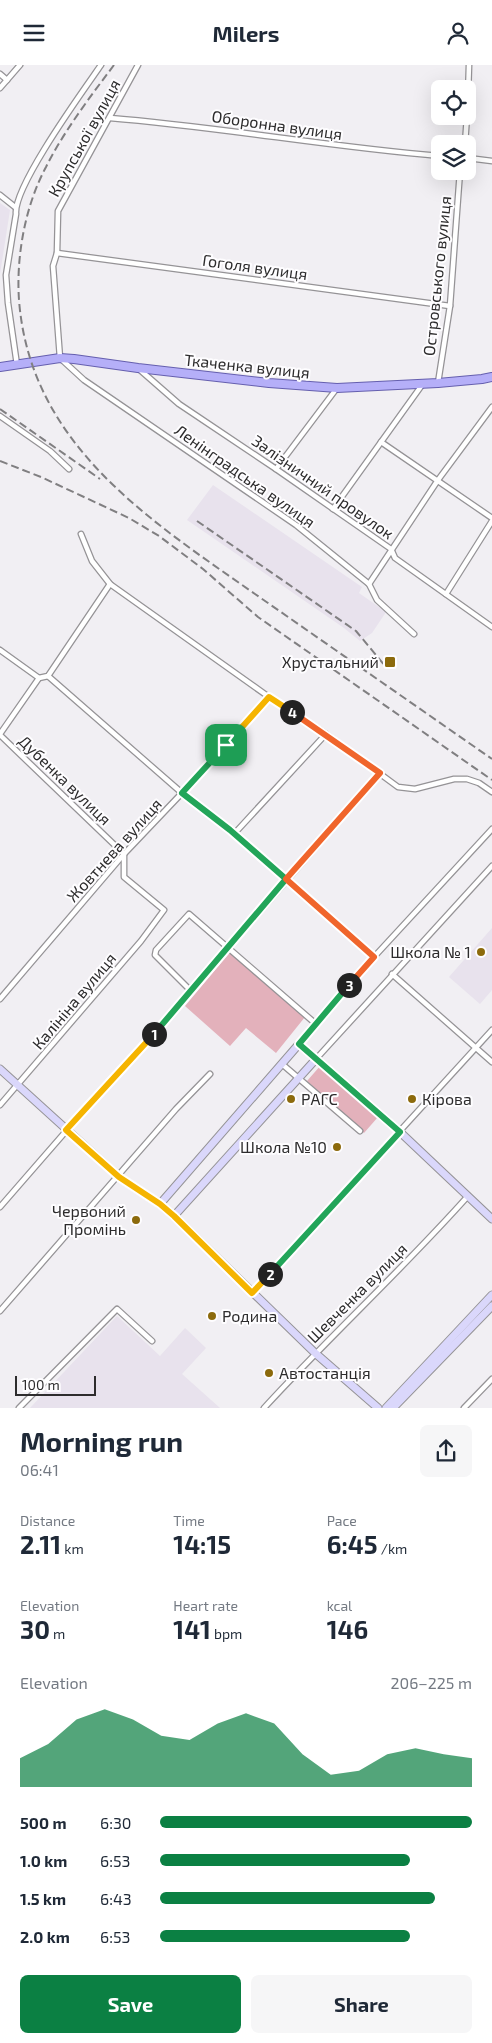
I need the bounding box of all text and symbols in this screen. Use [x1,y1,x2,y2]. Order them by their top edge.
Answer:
icon: menu [20,19,48,47]
icon: person [444,19,472,47]
text: Milers [213,20,279,46]
street label: Крупської вулиця [43,76,125,200]
map controls [431,80,476,180]
button: locate [431,80,476,125]
street label: Оборонна вулиця [210,106,344,144]
button: layers [431,135,476,180]
street label: Островського вулиця [419,195,455,357]
street label: Гоголя вулиця [201,250,309,284]
street label: Ткаченка вулиця [183,349,311,383]
street label: Ленінградська вулиця [171,420,319,532]
street label: Залізничний провулок [248,430,398,544]
place label: Хрустальний [282,652,379,672]
marker: Хрустальний [383,655,397,669]
pin: 4 [280,699,304,725]
text: 4 [288,704,297,721]
pin [205,724,247,766]
street label: Дубенка вулиця [15,731,115,829]
icon: arrive [212,731,240,759]
street label: Жовтнева вулиця [62,794,166,906]
place label: Школа № 1 [390,942,471,961]
marker: Школа № 1 [475,946,487,958]
street label: Калініна вулиця [28,949,120,1053]
pin: 3 [336,973,362,997]
text: 3 [346,977,353,994]
pin: 1 [142,1021,166,1047]
text: 1 [151,1026,158,1043]
place label: РАГС [301,1089,338,1108]
place label: Кірова [422,1089,472,1108]
marker: РАГС [285,1093,297,1105]
marker: Кірова [406,1093,418,1105]
place label: Школа №10 [240,1137,327,1156]
marker: Школа №10 [331,1141,343,1153]
place label: Червоний Промінь [52,1201,126,1238]
marker: Червоний Промінь [130,1214,142,1226]
street label: Шевченка вулиця [303,1239,411,1347]
pin: 2 [258,1261,282,1287]
text: 2 [266,1266,275,1283]
place label: Родина [222,1306,277,1325]
marker: Родина [206,1310,218,1322]
place label: Автостанція [279,1363,371,1382]
marker: Автостанція [263,1367,275,1379]
scale bar [15,1373,96,1396]
text: 100 m [22,1376,60,1393]
text: Morning run [20,1424,183,1458]
button: share [420,1425,472,1477]
text: 06:41 [20,1460,59,1479]
text: Distance [20,1512,75,1529]
text: Time [173,1512,205,1529]
text: Pace [327,1512,357,1529]
text: 2.11 [20,1529,61,1559]
text: 14:15 [173,1529,231,1559]
text: 6:45 [327,1529,378,1559]
text: km [61,1540,84,1557]
text: /km [378,1540,407,1557]
text: Elevation [20,1597,79,1614]
text: Heart rate [173,1597,238,1614]
text: kcal [327,1597,352,1614]
text: 30 [20,1614,50,1644]
text: 141 [173,1614,211,1644]
text: 146 [327,1614,368,1644]
text: m [50,1625,65,1642]
text: bpm [211,1625,242,1642]
text: Elevation [20,1673,88,1692]
text: 206–225 m [391,1673,472,1692]
text: 500 m [20,1813,67,1832]
text: 6:30 [100,1813,131,1832]
text: 1.0 km [20,1851,67,1870]
text: 6:53 [100,1851,130,1870]
text: 1.5 km [20,1889,66,1908]
text: 6:43 [100,1889,132,1908]
text: 2.0 km [20,1927,70,1946]
text: 6:53 [100,1927,130,1946]
button: Save [20,1975,241,2033]
button: Share [251,1975,472,2033]

